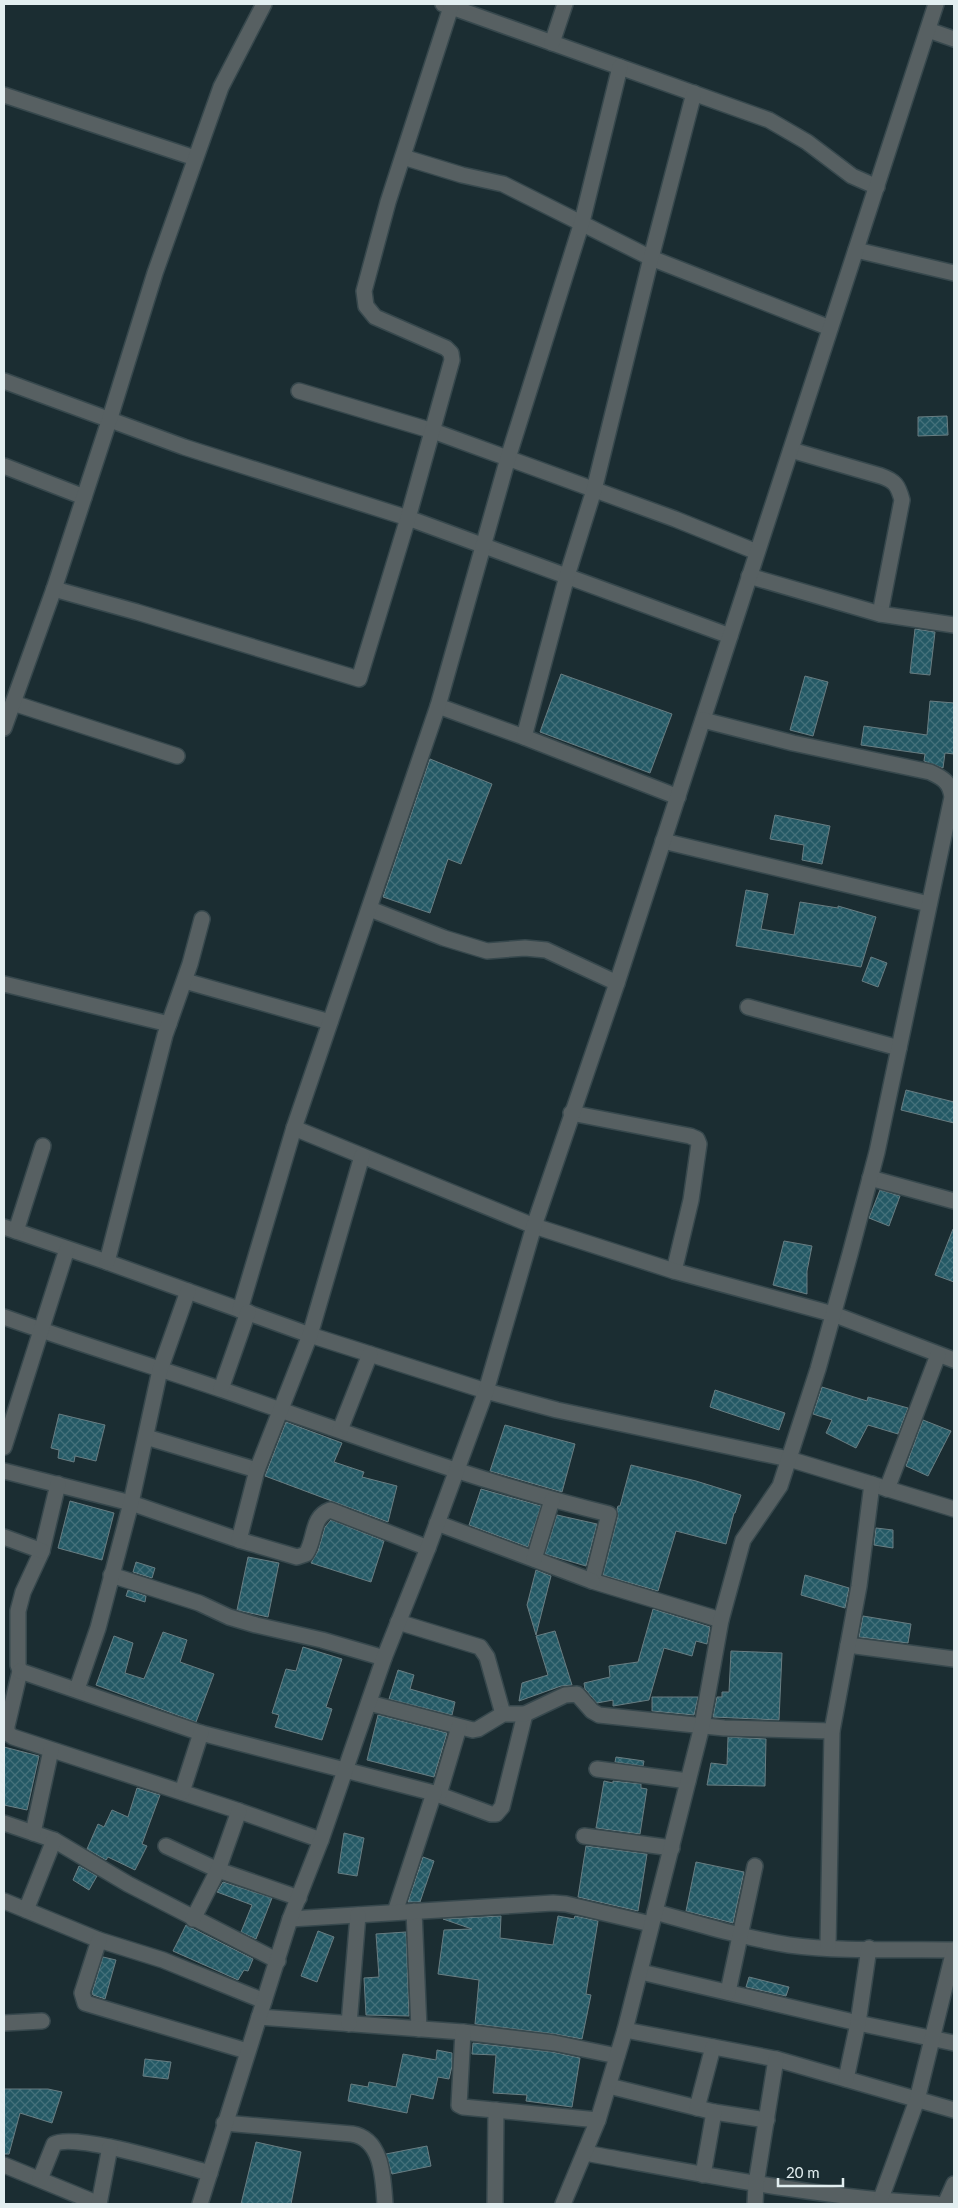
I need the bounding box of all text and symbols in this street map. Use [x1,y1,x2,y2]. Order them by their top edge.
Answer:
scale bar [778,2156,843,2188]
text: 20 m [786,2163,820,2181]

